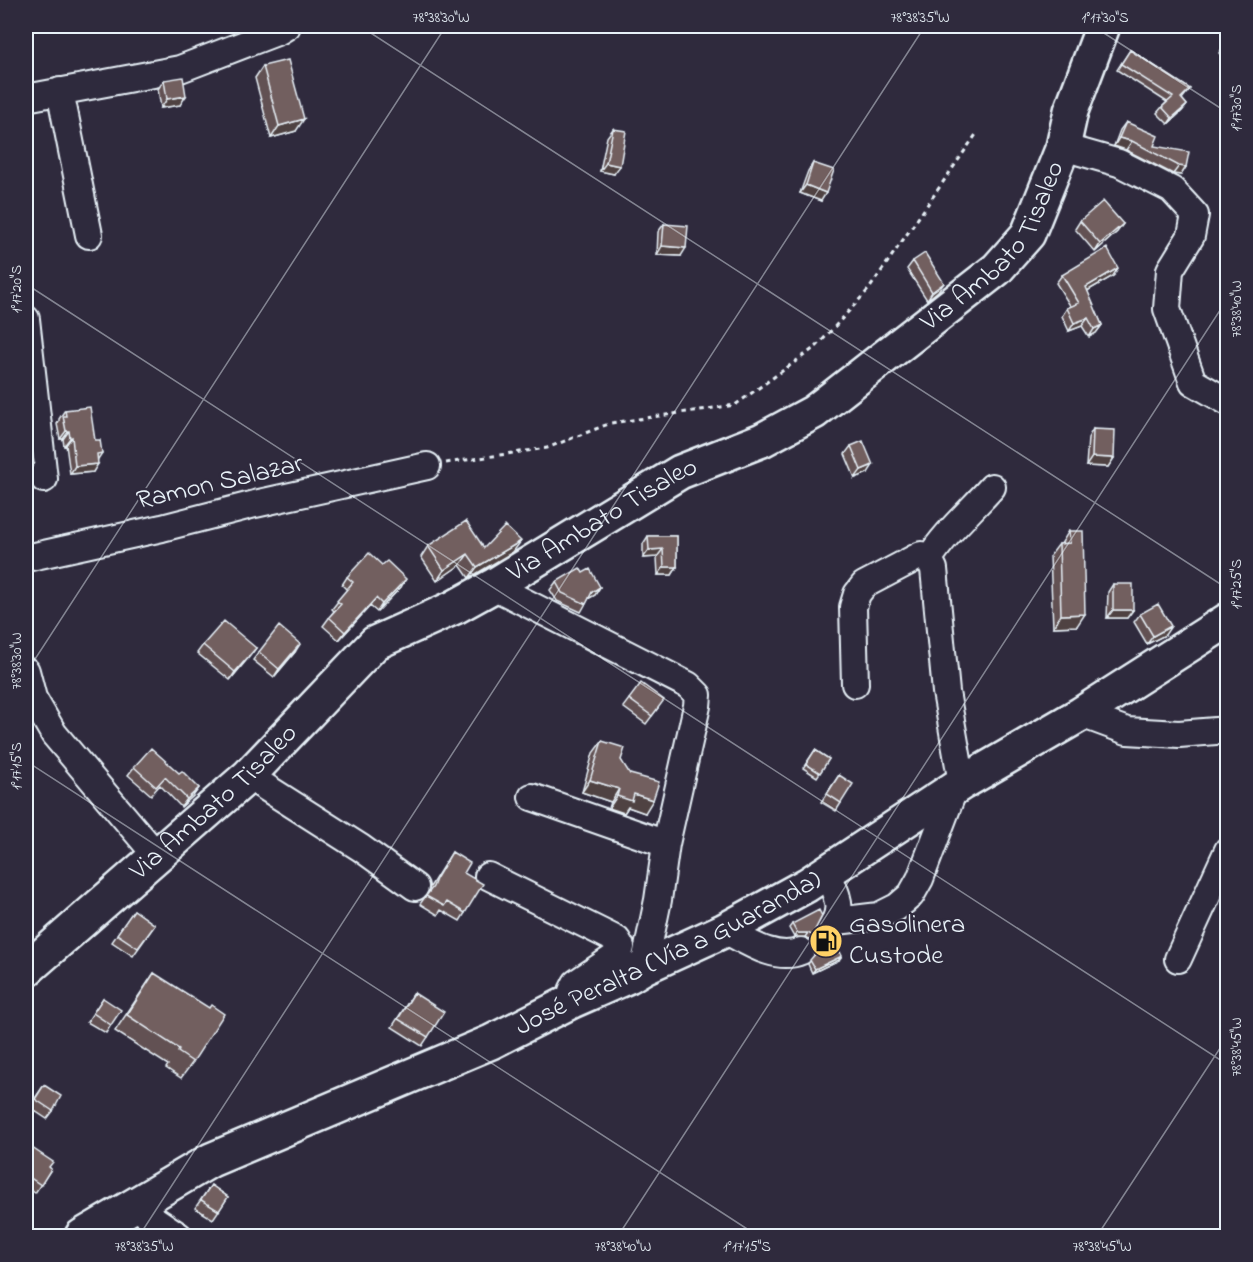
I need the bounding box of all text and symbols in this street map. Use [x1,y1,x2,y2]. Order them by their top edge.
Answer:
text: 78°38'30"W [412,7,470,29]
text: 78°38'35"W [890,7,950,29]
text: 1°17'30"S [1081,7,1129,29]
text: 1°17'30"S [1226,84,1248,132]
street label: Via Ambato Tisaleo [912,155,1075,342]
text: 1°17'20"S [6,264,28,313]
text: 78°38'40"W [1226,280,1248,338]
street label: Ramon Salazar [133,445,308,521]
street label: Via Ambato Tisaleo [499,448,703,593]
text: 1°17'25"S [1226,558,1248,609]
text: 78°38'30"W [6,632,28,690]
street label: Via Ambato Tisaleo [121,715,307,891]
text: 1°17'15"S [6,742,28,790]
street label: José Peralta (Vía a Guaranda) [509,861,830,1046]
place label: Gasolinera Custode [849,906,965,976]
fuel station icon: Gasolinera Custode [808,923,844,959]
text: 78°38'45"W [1226,1017,1248,1077]
text: 78°38'35"W [114,1236,174,1258]
text: 78°38'40"W [594,1236,652,1258]
text: 1°17'15"S [723,1236,771,1258]
text: 78°38'45"W [1072,1236,1132,1258]

